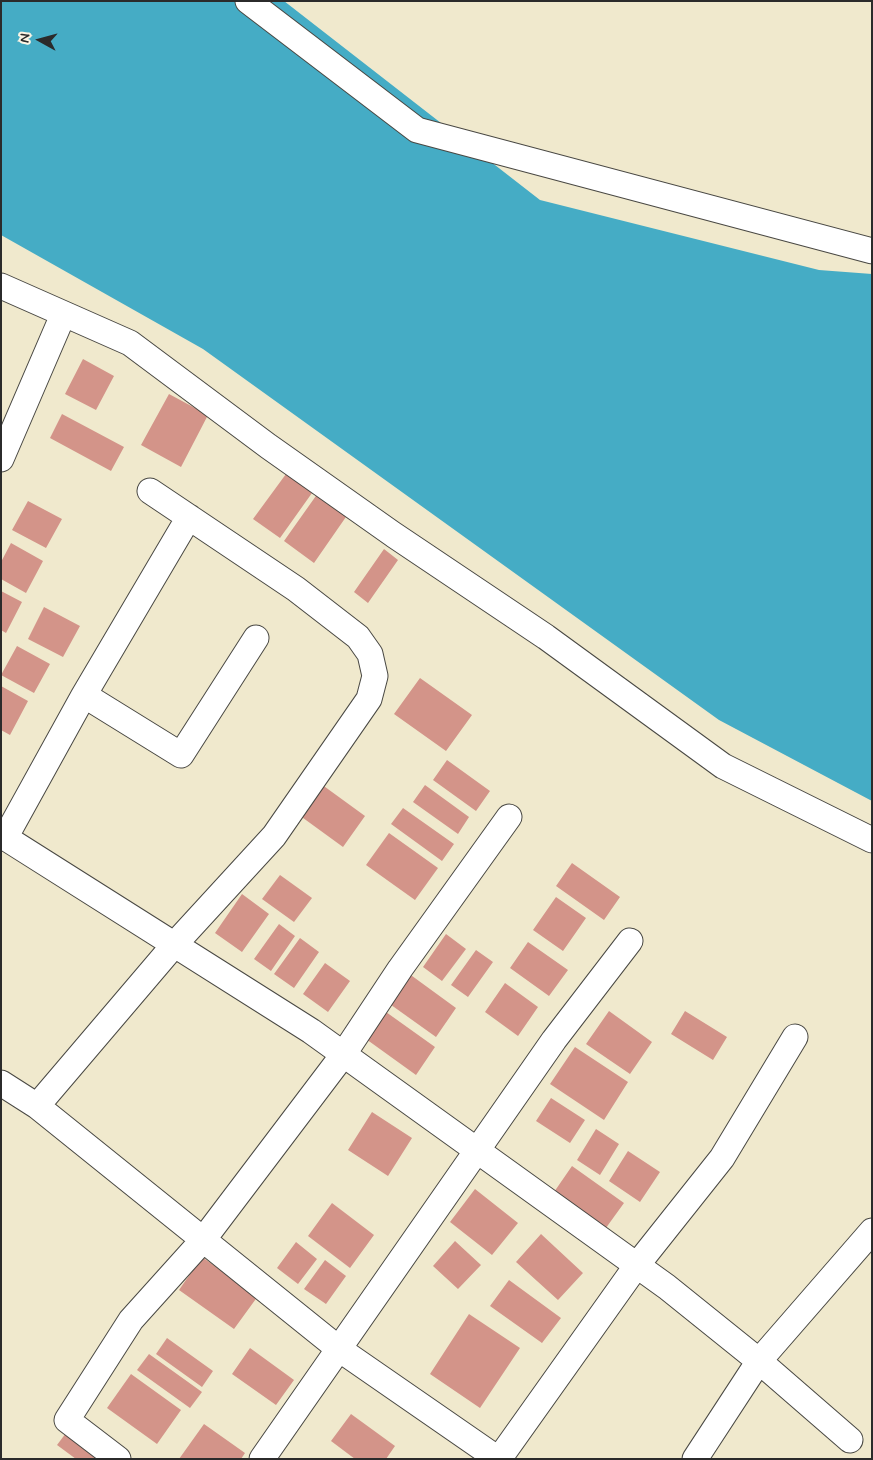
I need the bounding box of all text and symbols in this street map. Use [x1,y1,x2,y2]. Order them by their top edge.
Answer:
north arrow [15,15,65,65]
text: N [16,32,35,44]

